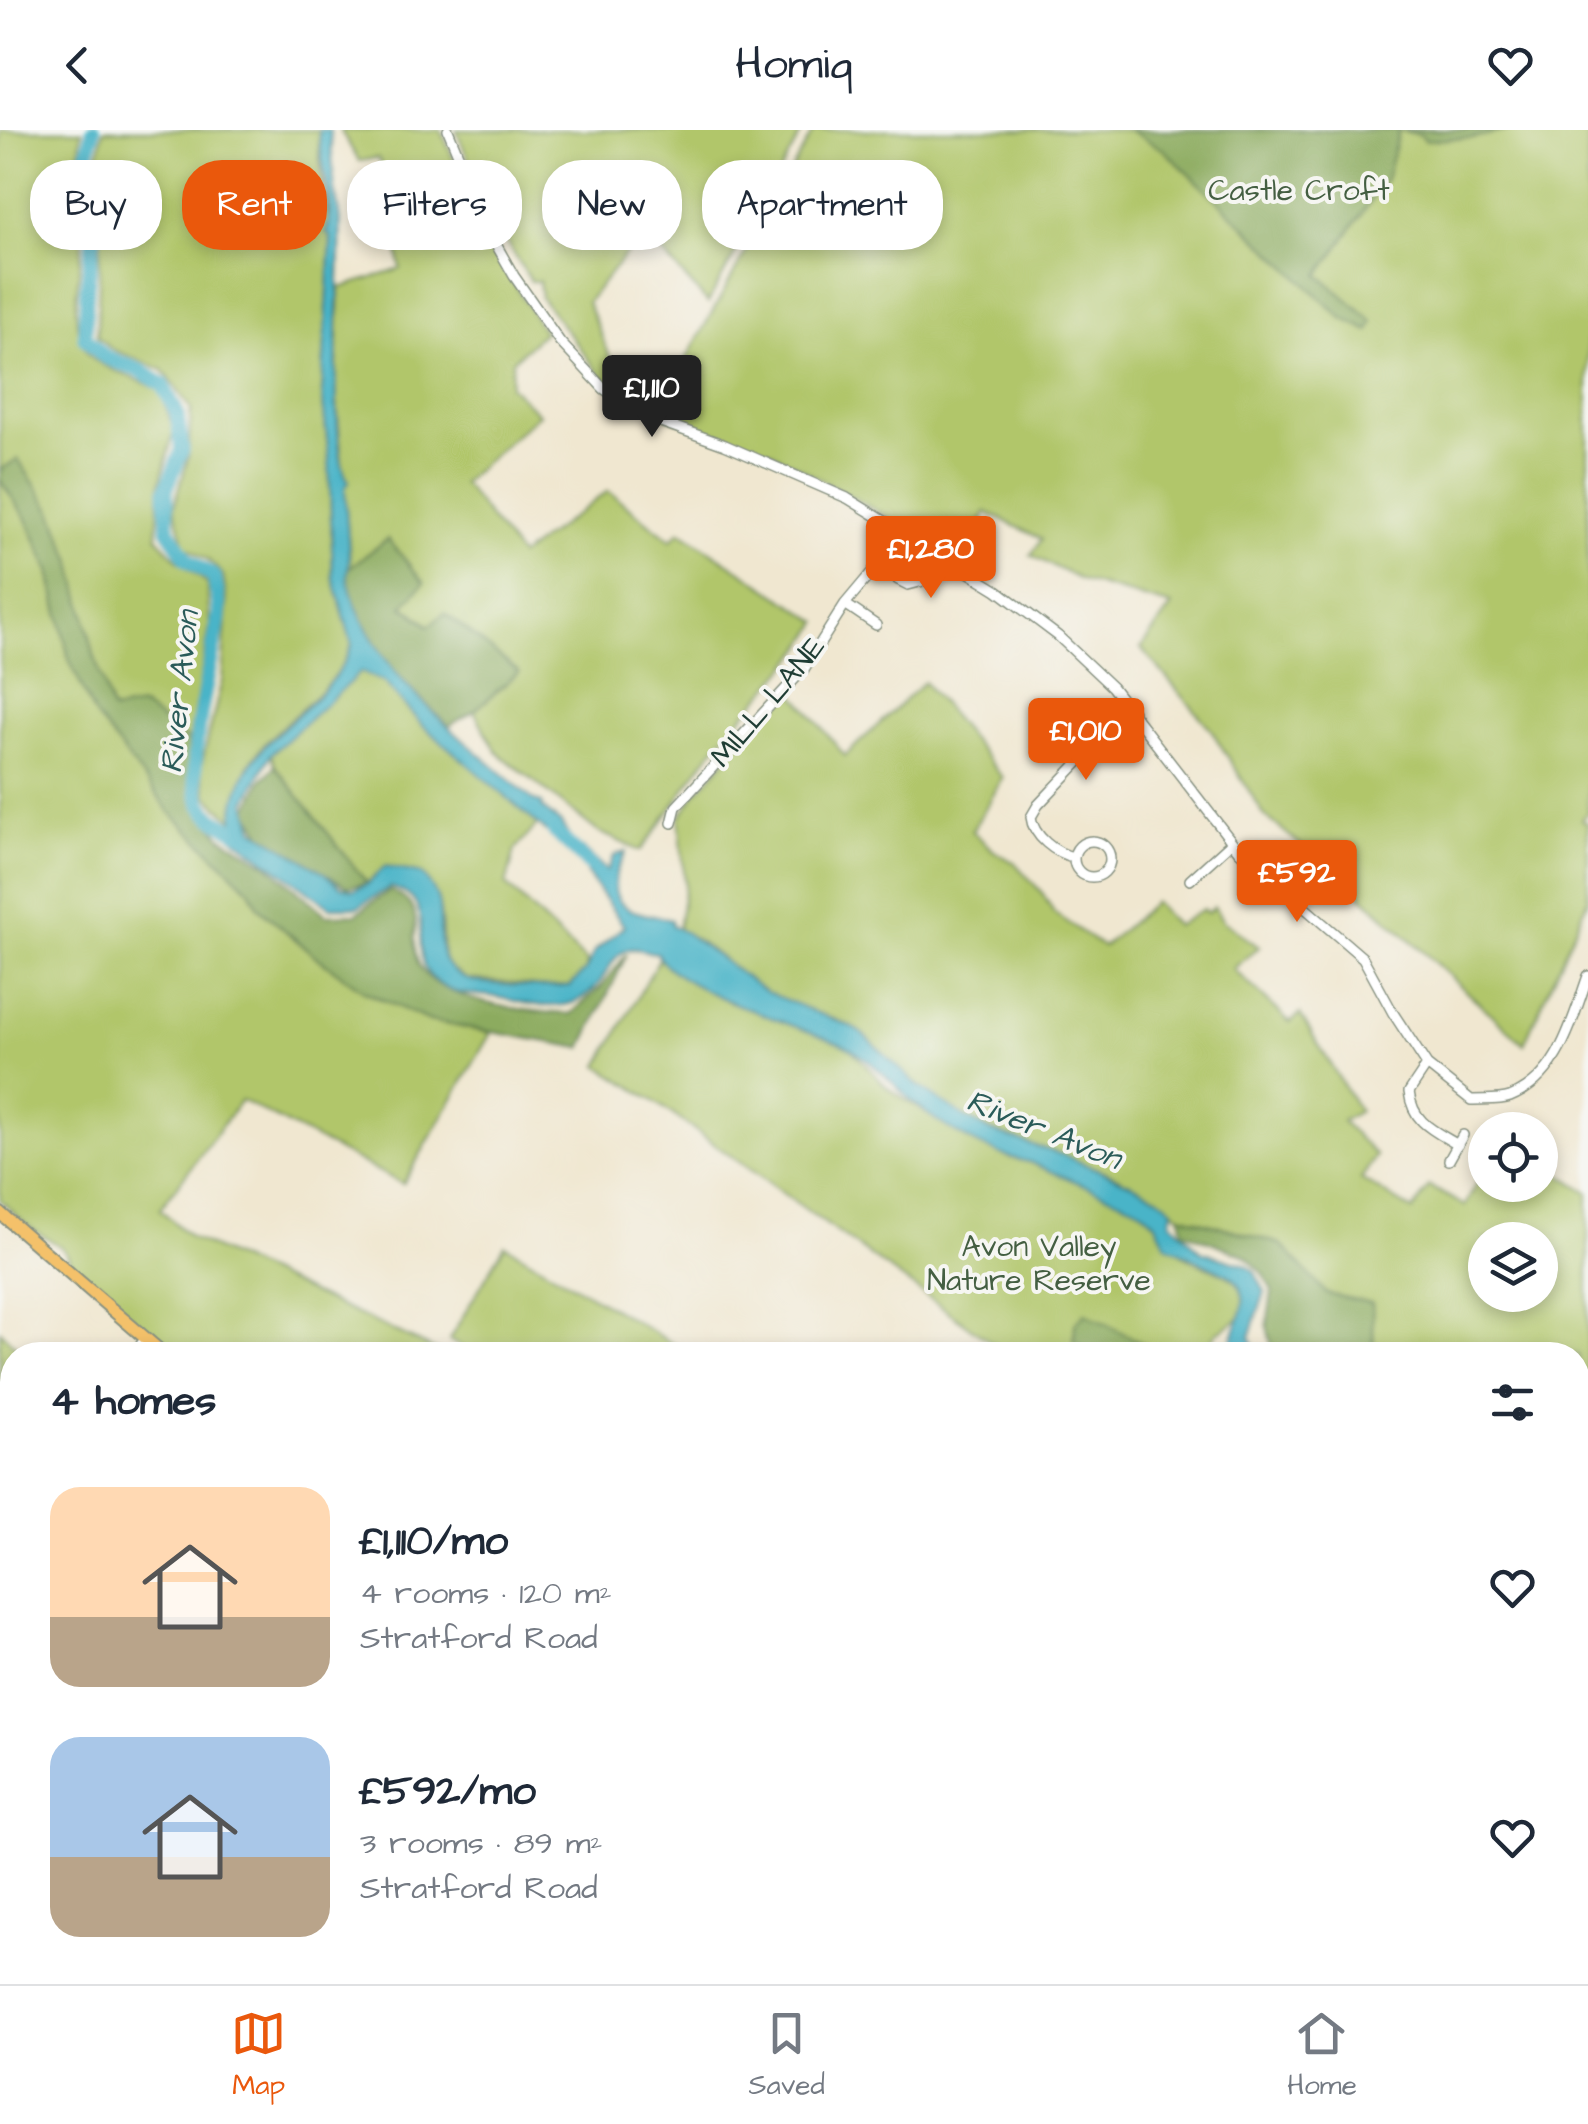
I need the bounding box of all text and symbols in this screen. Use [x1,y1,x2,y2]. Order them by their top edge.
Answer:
text: Homiq [735,34,853,96]
icon: back [50,38,105,93]
icon: heart [1483,38,1538,93]
chip: Buy [30,160,162,250]
chip: Rent [182,160,327,250]
chip: Filters [347,160,522,250]
chip: New [542,160,682,250]
chip: Apartment [702,160,943,250]
park label: Castle Croft [1208,170,1390,212]
pin: £1,110 [571,355,733,440]
text: £1,110 [624,365,680,410]
pin: £1,280 [850,516,1012,601]
text: £1,280 [888,526,974,571]
water label: River Avon [149,606,211,775]
street label: MILL LANE [701,627,835,777]
pin: £1,010 [1005,698,1167,783]
text: £1,010 [1050,708,1122,753]
pin: £592 [1238,840,1356,925]
text: £592 [1259,850,1335,895]
water label: River Avon [960,1079,1131,1183]
map controls [1468,1112,1558,1312]
button: locate [1468,1112,1558,1202]
button: layers [1468,1222,1558,1312]
park label: Avon Valley Nature Reserve [927,1226,1151,1302]
text: 4 homes [50,1373,216,1431]
icon: filters [1485,1375,1540,1430]
text: £1,110/mo [360,1513,508,1571]
icon: home [130,1527,250,1647]
icon: heart [1485,1560,1540,1615]
text: 4 rooms · 120 m² [360,1571,612,1616]
text: Stratford Road [360,1616,598,1661]
text: £592/mo [360,1763,536,1821]
icon: home [130,1777,250,1897]
icon: heart [1485,1810,1540,1865]
text: 3 rooms · 89 m² [360,1821,603,1866]
text: Stratford Road [360,1866,598,1911]
tab: Map [231,2006,286,2105]
tab: Saved [749,2006,825,2105]
tab: Home [1287,2006,1357,2105]

